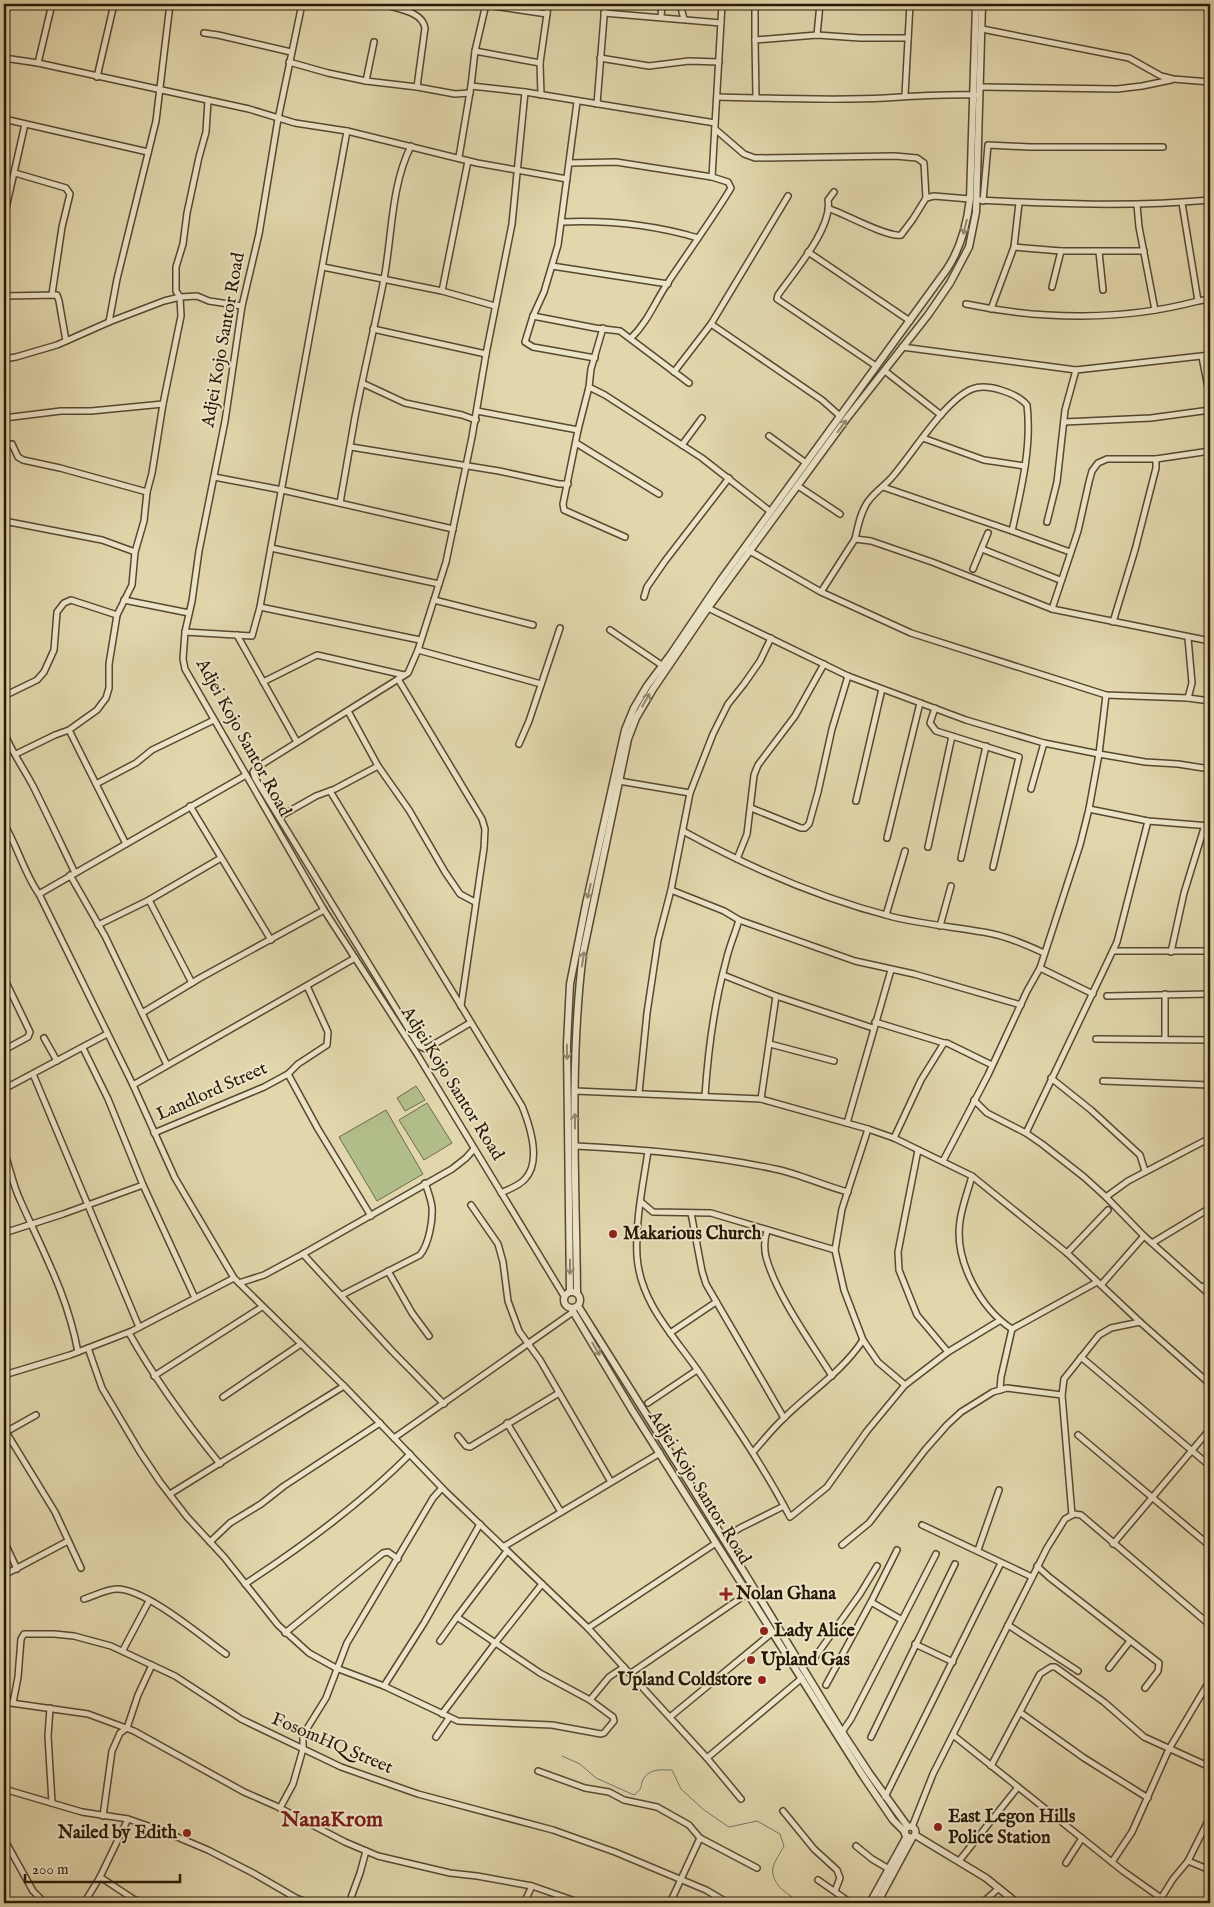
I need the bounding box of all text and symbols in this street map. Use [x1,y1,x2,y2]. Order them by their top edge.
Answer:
one-way arrow [960,218,969,234]
street label: Adjei Kojo Santor Road [197,250,251,430]
one-way arrow [837,419,847,433]
street label: Adjei Kojo Santor Road [190,654,296,821]
one-way arrow [642,694,652,708]
one-way arrow [584,883,593,899]
one-way arrow [578,952,588,968]
street label: Adjei Kojo Santor Road [395,1002,509,1166]
one-way arrow [562,1044,572,1060]
street label: Landlord Street [153,1057,271,1127]
one-way arrow [570,1114,580,1130]
place label: Makarious Church [623,1223,762,1246]
marker: Makarious Church [607,1228,619,1240]
one-way arrow [565,1258,575,1275]
one-way arrow [592,1342,602,1356]
street label: Adjei Kojo Santor Road [642,1406,756,1570]
place label: Nolan Ghana [735,1583,837,1606]
marker: Nolan Ghana [720,1588,732,1600]
place label: Lady Alice [774,1620,855,1643]
marker: Lady Alice [758,1625,770,1637]
place label: Upland Gas [760,1649,850,1672]
marker: Upland Gas [745,1654,757,1666]
place label: Upland Coldstore [617,1669,753,1692]
marker: Upland Coldstore [756,1674,768,1686]
street label: FosomHQ Street [268,1708,396,1780]
district label: NanaKrom [280,1806,383,1834]
place label: East Legon Hills Police Station [948,1806,1076,1850]
marker: East Legon Hills Police Station [932,1821,944,1833]
place label: Nailed by Edith [57,1822,177,1845]
marker: Nailed by Edith [181,1827,193,1839]
scale bar [25,1852,180,1884]
text: 200 m [32,1860,69,1879]

